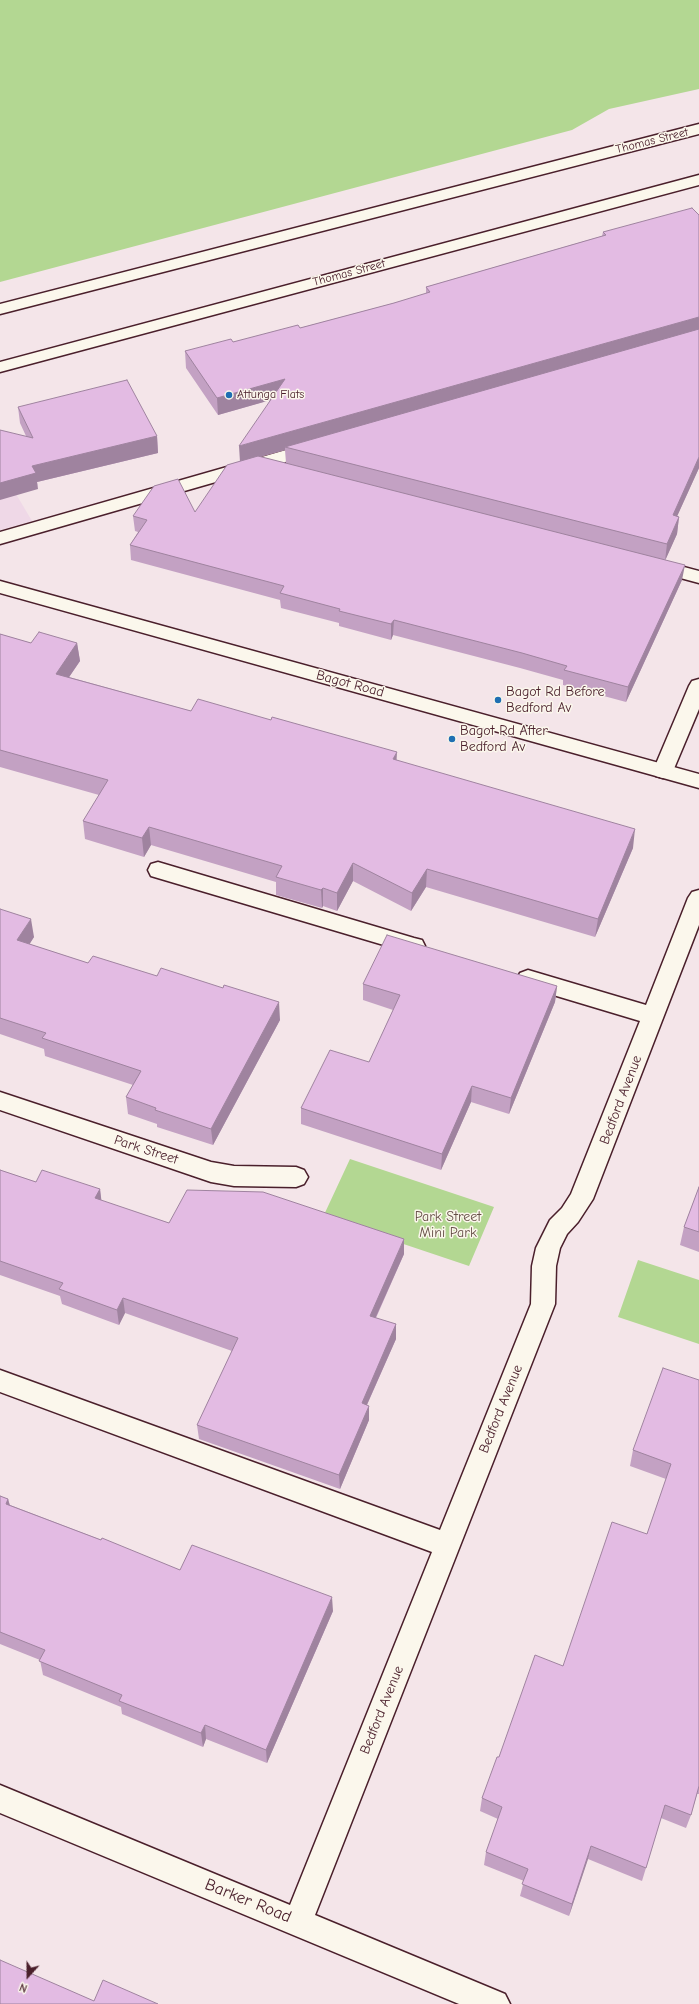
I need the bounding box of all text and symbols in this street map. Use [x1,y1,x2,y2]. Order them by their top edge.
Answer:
street label: Thomas Street [614,125,690,157]
street label: Thomas Street [311,256,387,290]
place label: Attunga Flats [237,388,304,402]
marker: Attunga Flats [224,390,234,400]
street label: Bagot Road [314,667,386,701]
place label: Bagot Rd Before Bedford Av [506,684,605,716]
marker: Bagot Rd Before Bedford Av [493,695,503,705]
place label: Bagot Rd After Bedford Av [460,723,548,756]
marker: Bagot Rd After Bedford Av [447,734,457,744]
street label: Bedford Avenue [596,1053,646,1147]
street label: Park Street [112,1132,180,1168]
park label: Park Street Mini Park [415,1209,481,1242]
street label: Bedford Avenue [476,1362,526,1456]
street label: Bedford Avenue [357,1663,407,1757]
street label: Barker Road [202,1874,294,1928]
north arrow [8,1956,48,1996]
text: N [18,1980,29,1995]

